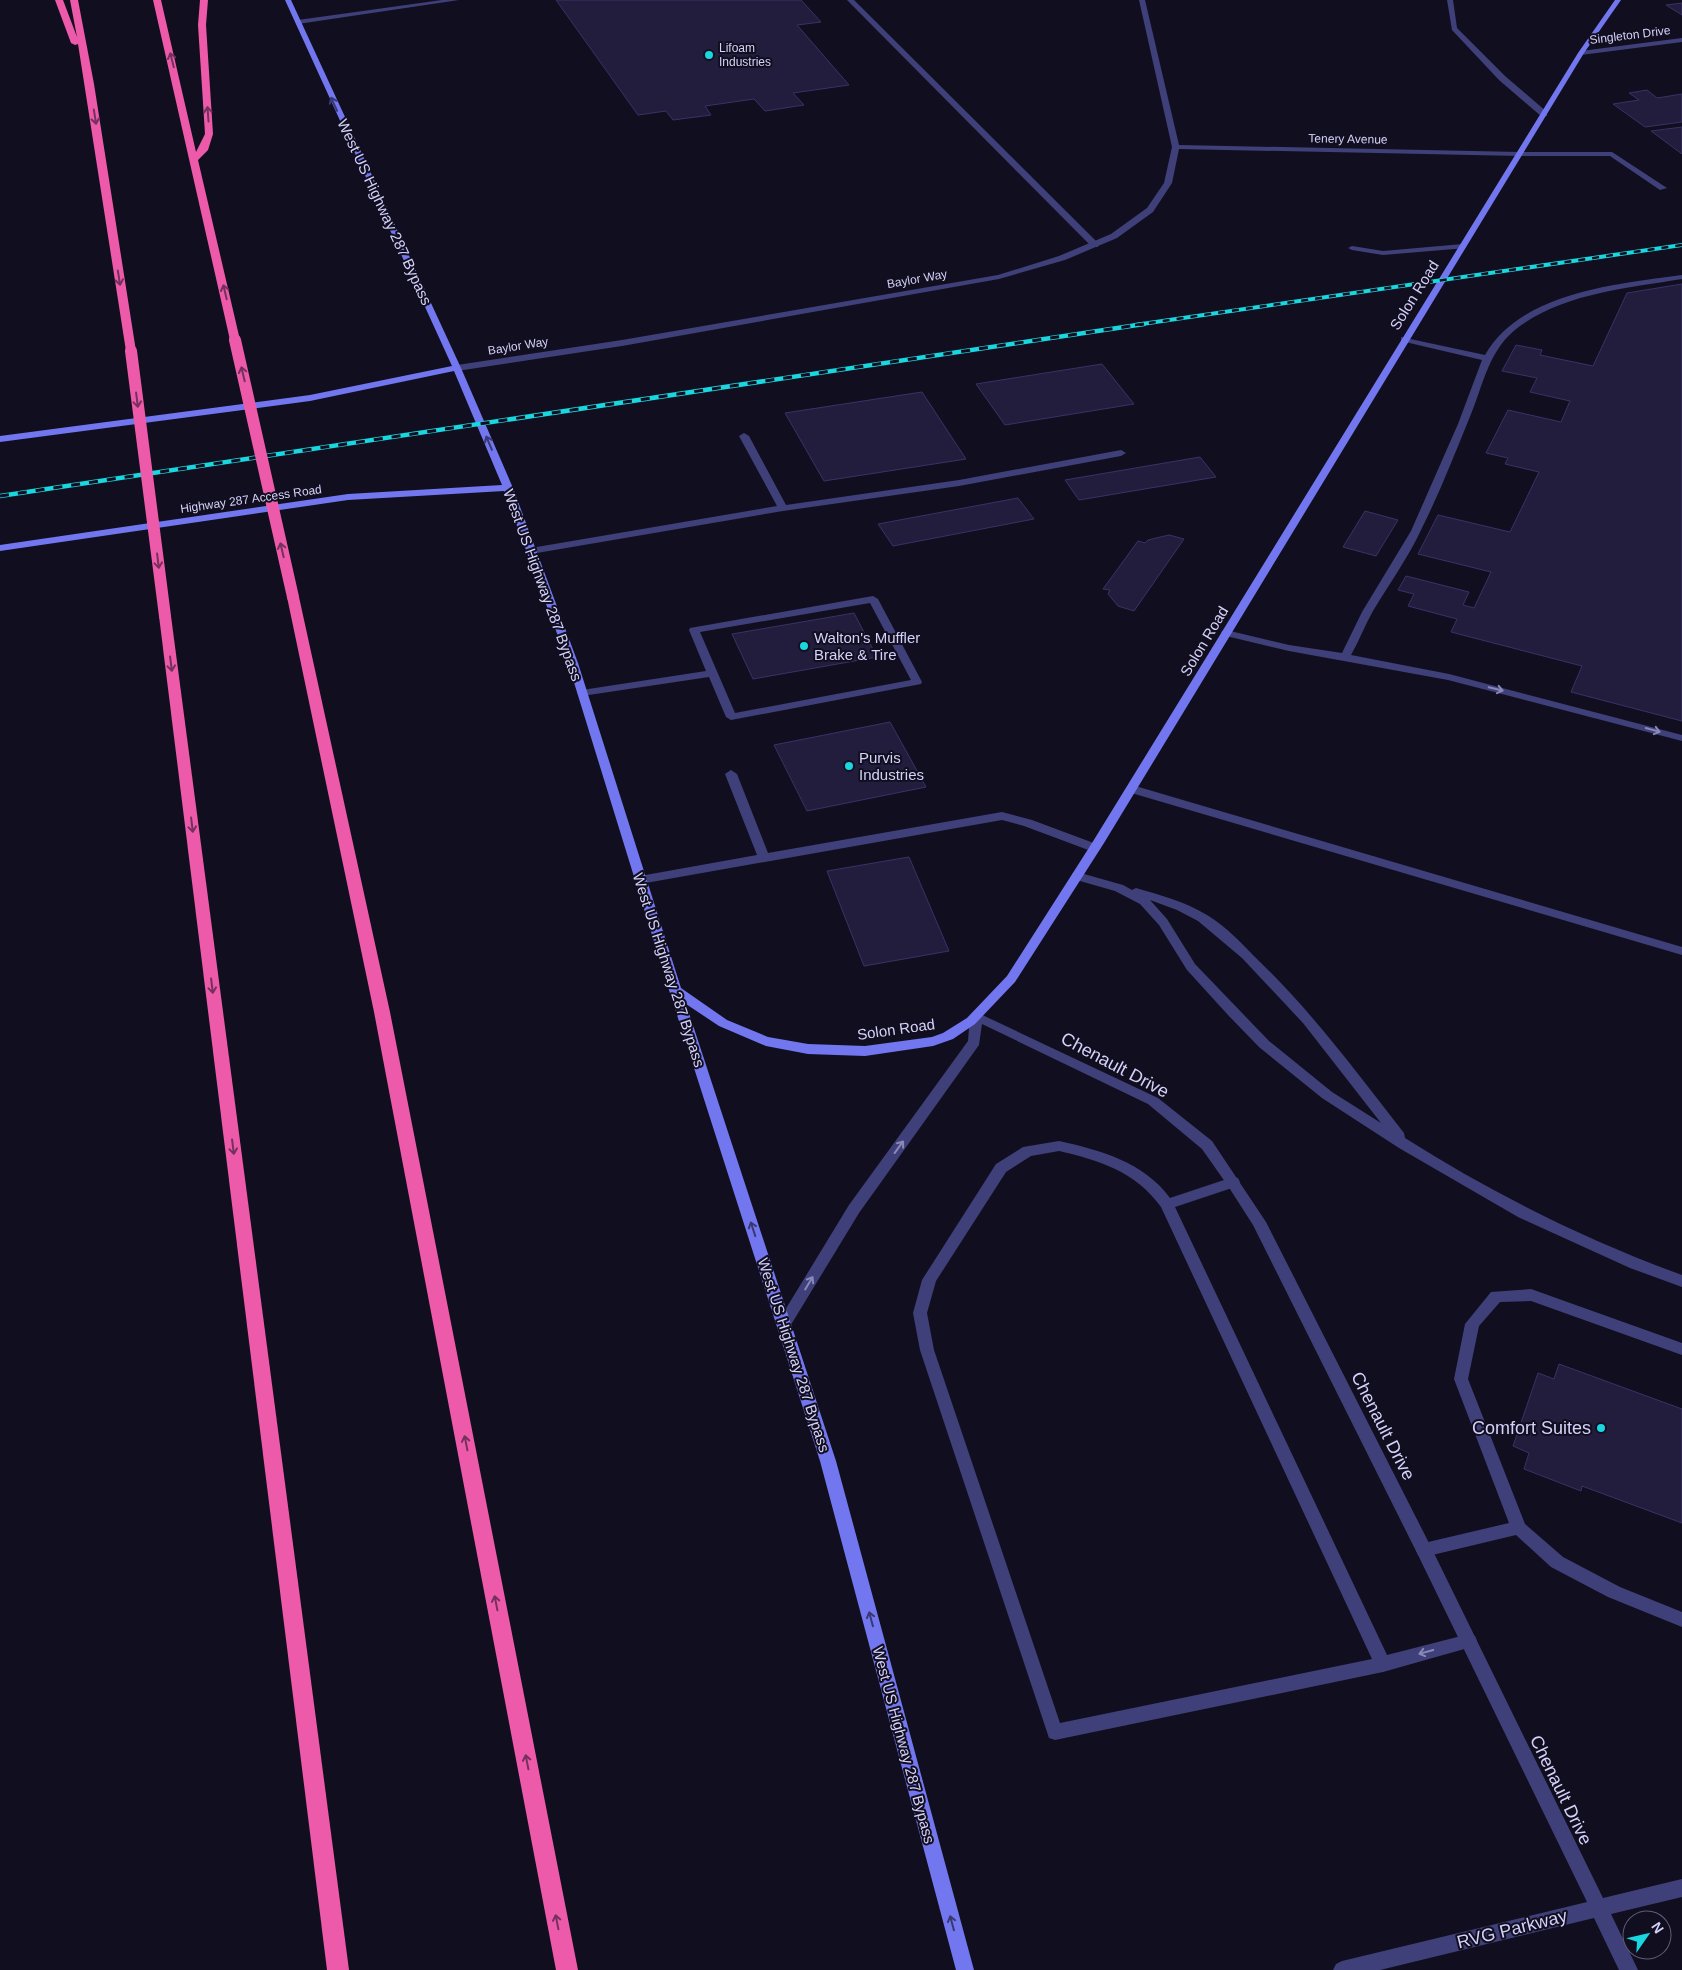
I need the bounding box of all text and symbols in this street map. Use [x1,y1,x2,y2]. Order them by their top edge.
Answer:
street label: Singleton Drive [1589,23,1672,47]
place label: Lifoam Industries [719,41,771,69]
marker: Lifoam Industries [703,49,715,61]
one-way arrow [167,52,176,68]
one-way arrow [329,97,339,112]
one-way arrow [203,106,212,122]
one-way arrow [90,109,100,125]
street label: West US Highway 287 Bypass [334,116,436,308]
street label: Tenery Avenue [1308,131,1388,147]
street label: Solon Road [1386,257,1442,333]
street label: Baylor Way [886,267,948,291]
one-way arrow [115,269,125,285]
one-way arrow [220,284,229,300]
street label: Baylor Way [487,334,549,358]
one-way arrow [238,367,247,383]
one-way arrow [132,391,142,407]
one-way arrow [483,436,493,451]
street label: Highway 287 Access Road [179,482,323,516]
street label: West US Highway 287 Bypass [500,487,586,683]
one-way arrow [277,542,286,558]
one-way arrow [153,553,163,569]
street label: Solon Road [1177,603,1231,679]
place label: Walton's Muffler Brake & Tire [814,629,920,663]
marker: Walton's Muffler Brake & Tire [798,640,810,652]
one-way arrow [166,656,176,672]
one-way arrow [1488,685,1504,694]
one-way arrow [1645,726,1661,736]
place label: Purvis Industries [859,749,924,783]
marker: Purvis Industries [843,760,855,772]
one-way arrow [187,817,197,833]
street label: West US Highway 287 Bypass [630,871,708,1069]
one-way arrow [207,978,217,994]
street label: Solon Road [856,1015,936,1043]
street label: Chenault Drive [1058,1028,1172,1102]
one-way arrow [228,1139,238,1155]
one-way arrow [893,1141,904,1154]
one-way arrow [748,1222,757,1238]
street label: West US Highway 287 Bypass [755,1256,833,1454]
one-way arrow [805,1276,815,1290]
street label: Chenault Drive [1347,1368,1419,1484]
place label: Comfort Suites [1472,1418,1591,1438]
marker: Comfort Suites [1595,1422,1607,1434]
one-way arrow [461,1436,470,1452]
one-way arrow [491,1595,501,1611]
one-way arrow [865,1612,875,1628]
street label: West US Highway 287 Bypass [869,1645,939,1845]
one-way arrow [1418,1648,1434,1658]
street label: Chenault Drive [1526,1732,1596,1848]
one-way arrow [522,1755,531,1771]
street label: RVG Parkway [1455,1906,1569,1952]
north arrow [1622,1910,1672,1960]
one-way arrow [552,1915,562,1931]
one-way arrow [947,1915,956,1931]
text: N [1648,1919,1667,1936]

